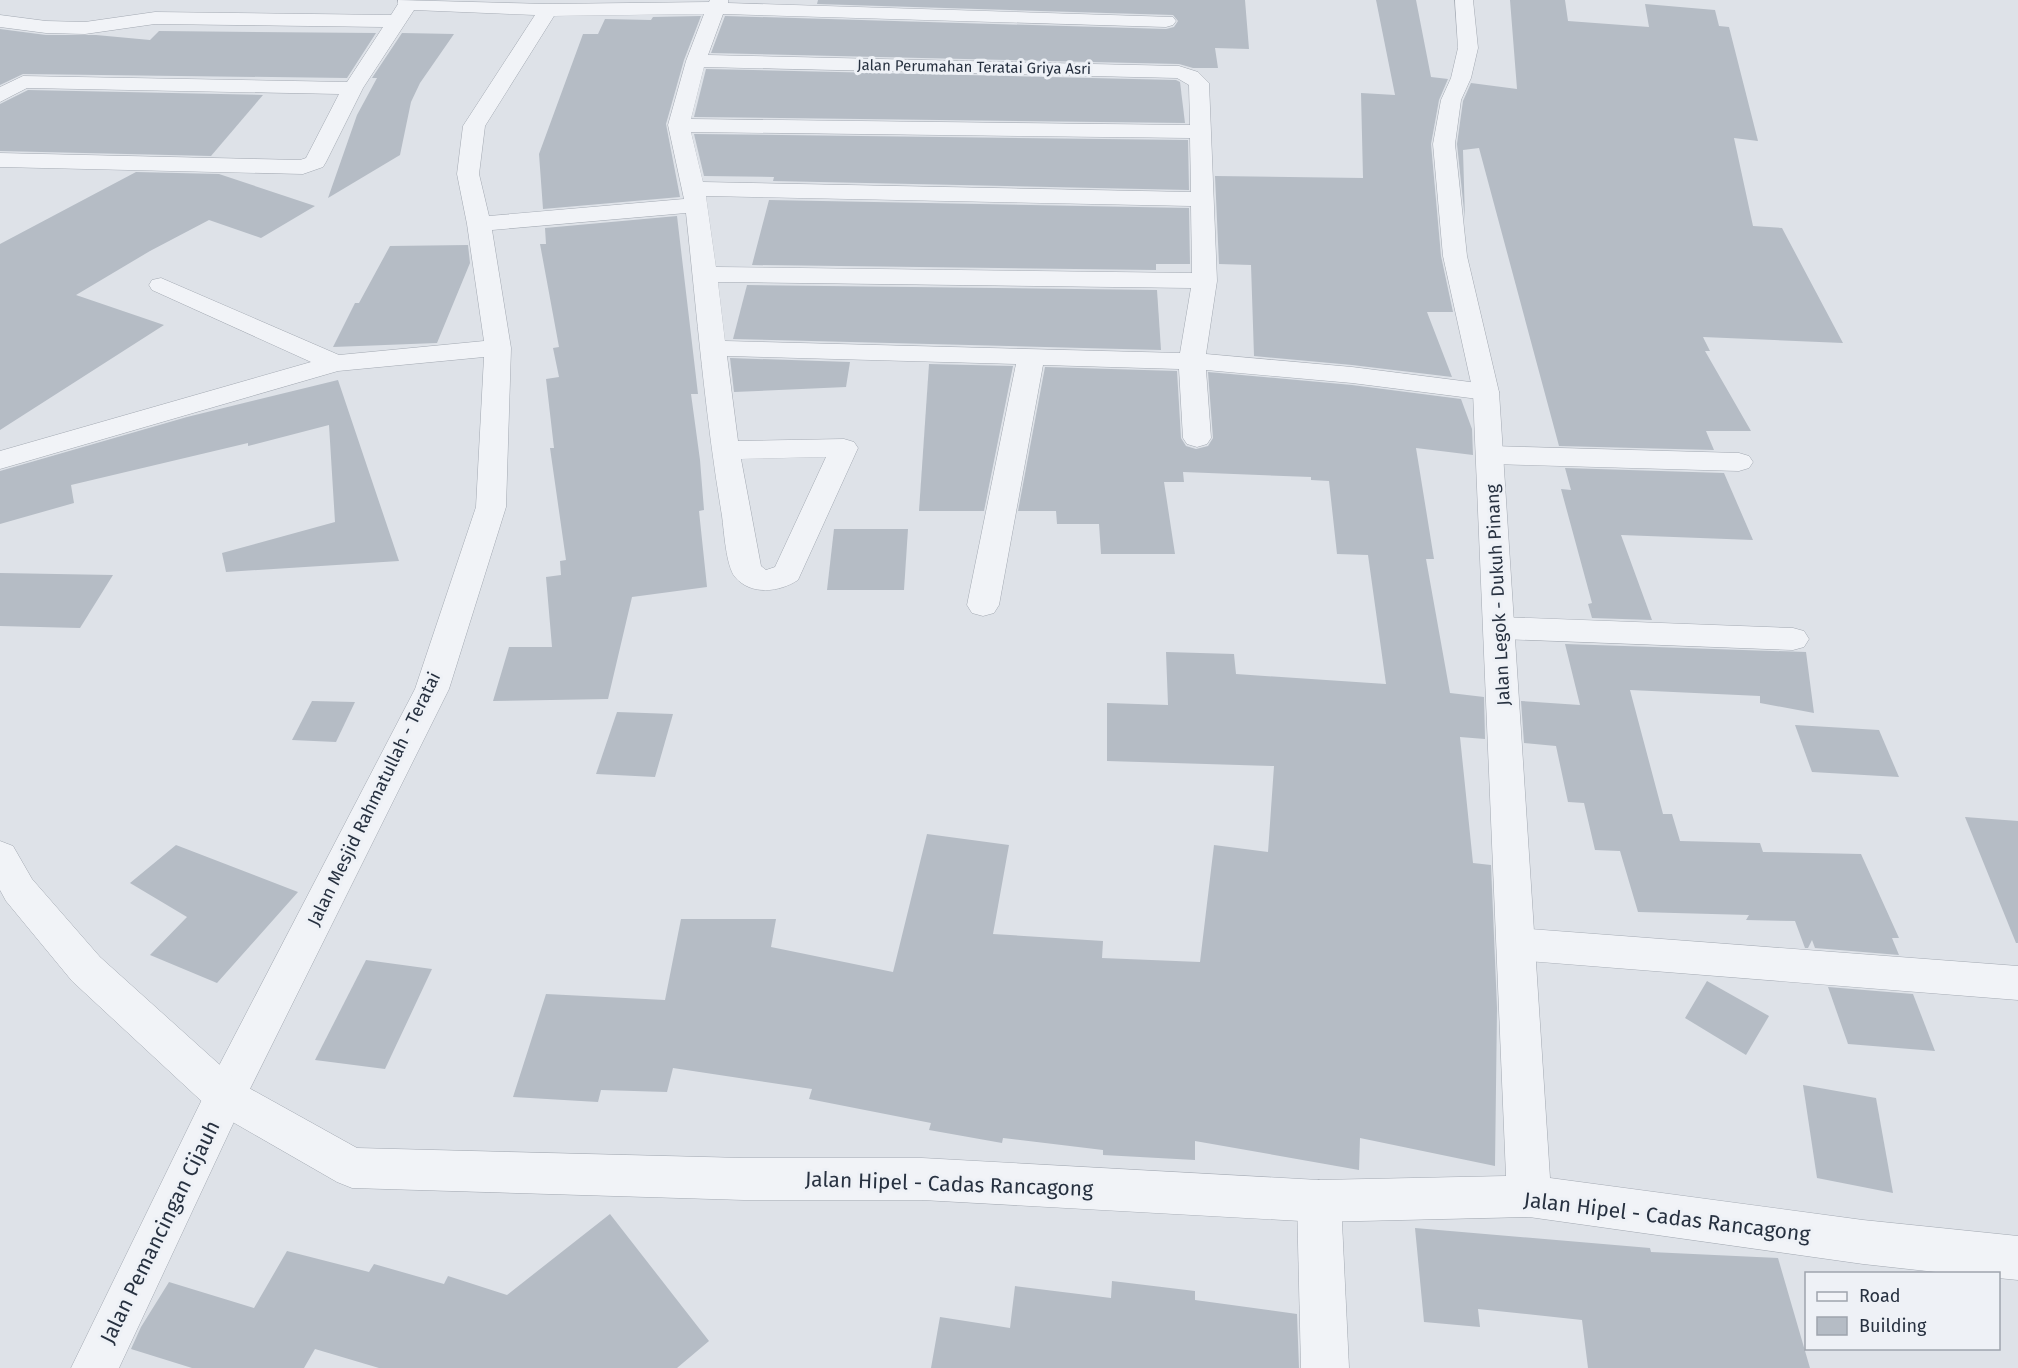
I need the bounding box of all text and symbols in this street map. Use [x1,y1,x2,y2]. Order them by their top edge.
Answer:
street label: Jalan Perumahan Teratai Griya Asri [857,56,1091,78]
street label: Jalan Legok - Dukuh Pinang [1481,483,1515,706]
street label: Jalan Mesjid Rahmatullah - Teratai [303,669,445,929]
street label: Jalan Pemancingan Cijauh [95,1116,225,1348]
street label: Jalan Hipel - Cadas Rancagong [804,1166,1094,1202]
street label: Jalan Hipel - Cadas Rancagong [1522,1187,1812,1247]
legend [1805,1272,2000,1350]
text: Road [1859,1285,1901,1307]
text: Building [1859,1315,1927,1337]

